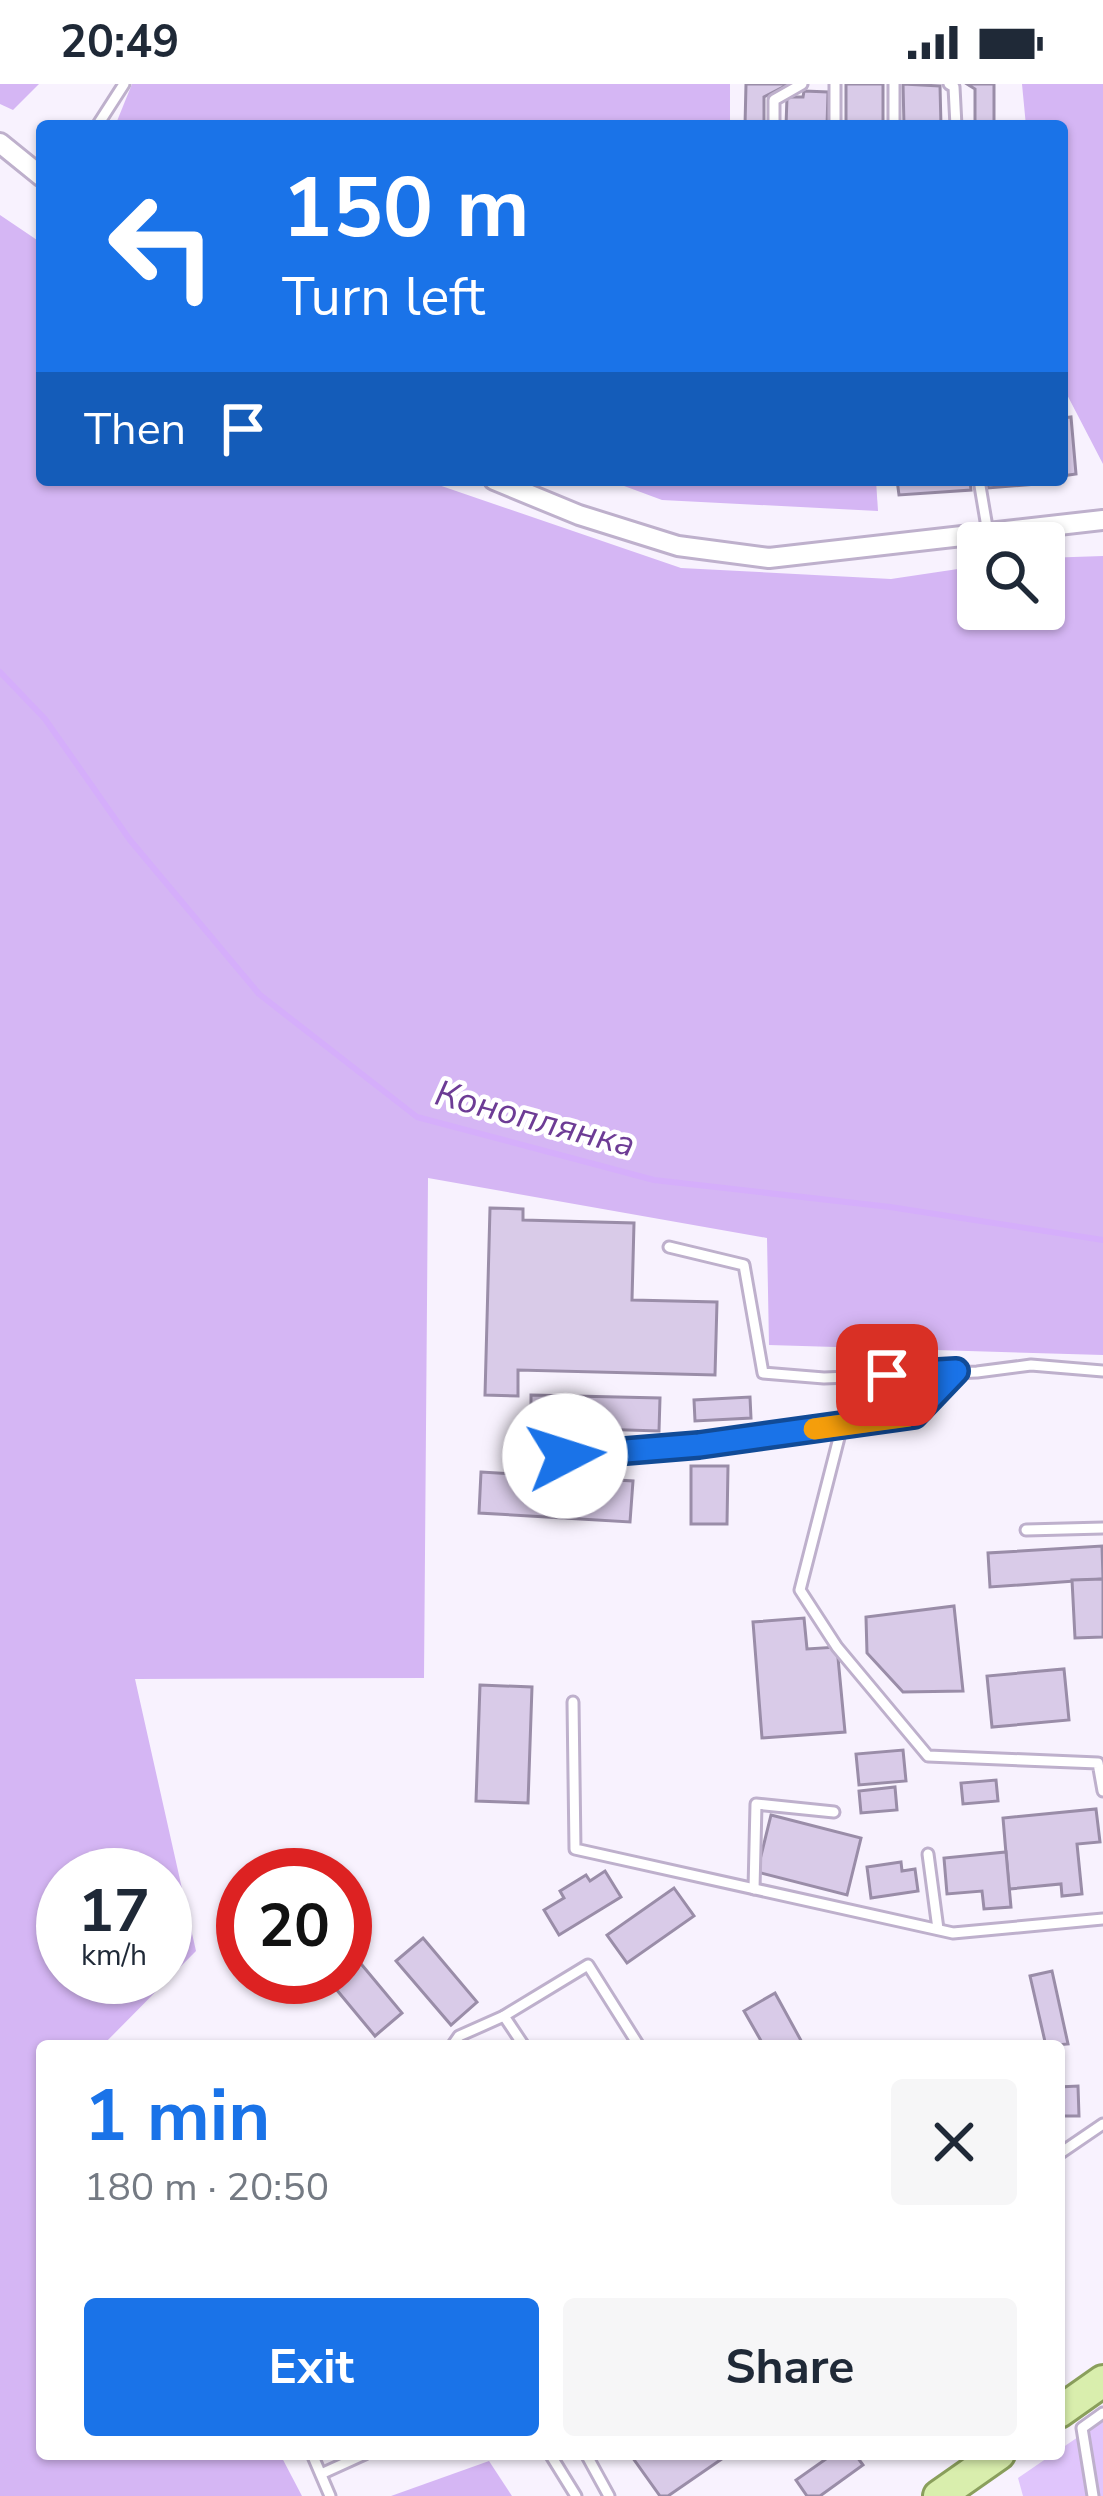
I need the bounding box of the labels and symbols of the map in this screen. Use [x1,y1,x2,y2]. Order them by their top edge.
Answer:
water label: Коноплянка [430,1069,640,1169]
pin [836,1324,938,1426]
position arrow [502,1393,628,1519]
speed limit sign: 20 [216,1848,372,2004]

